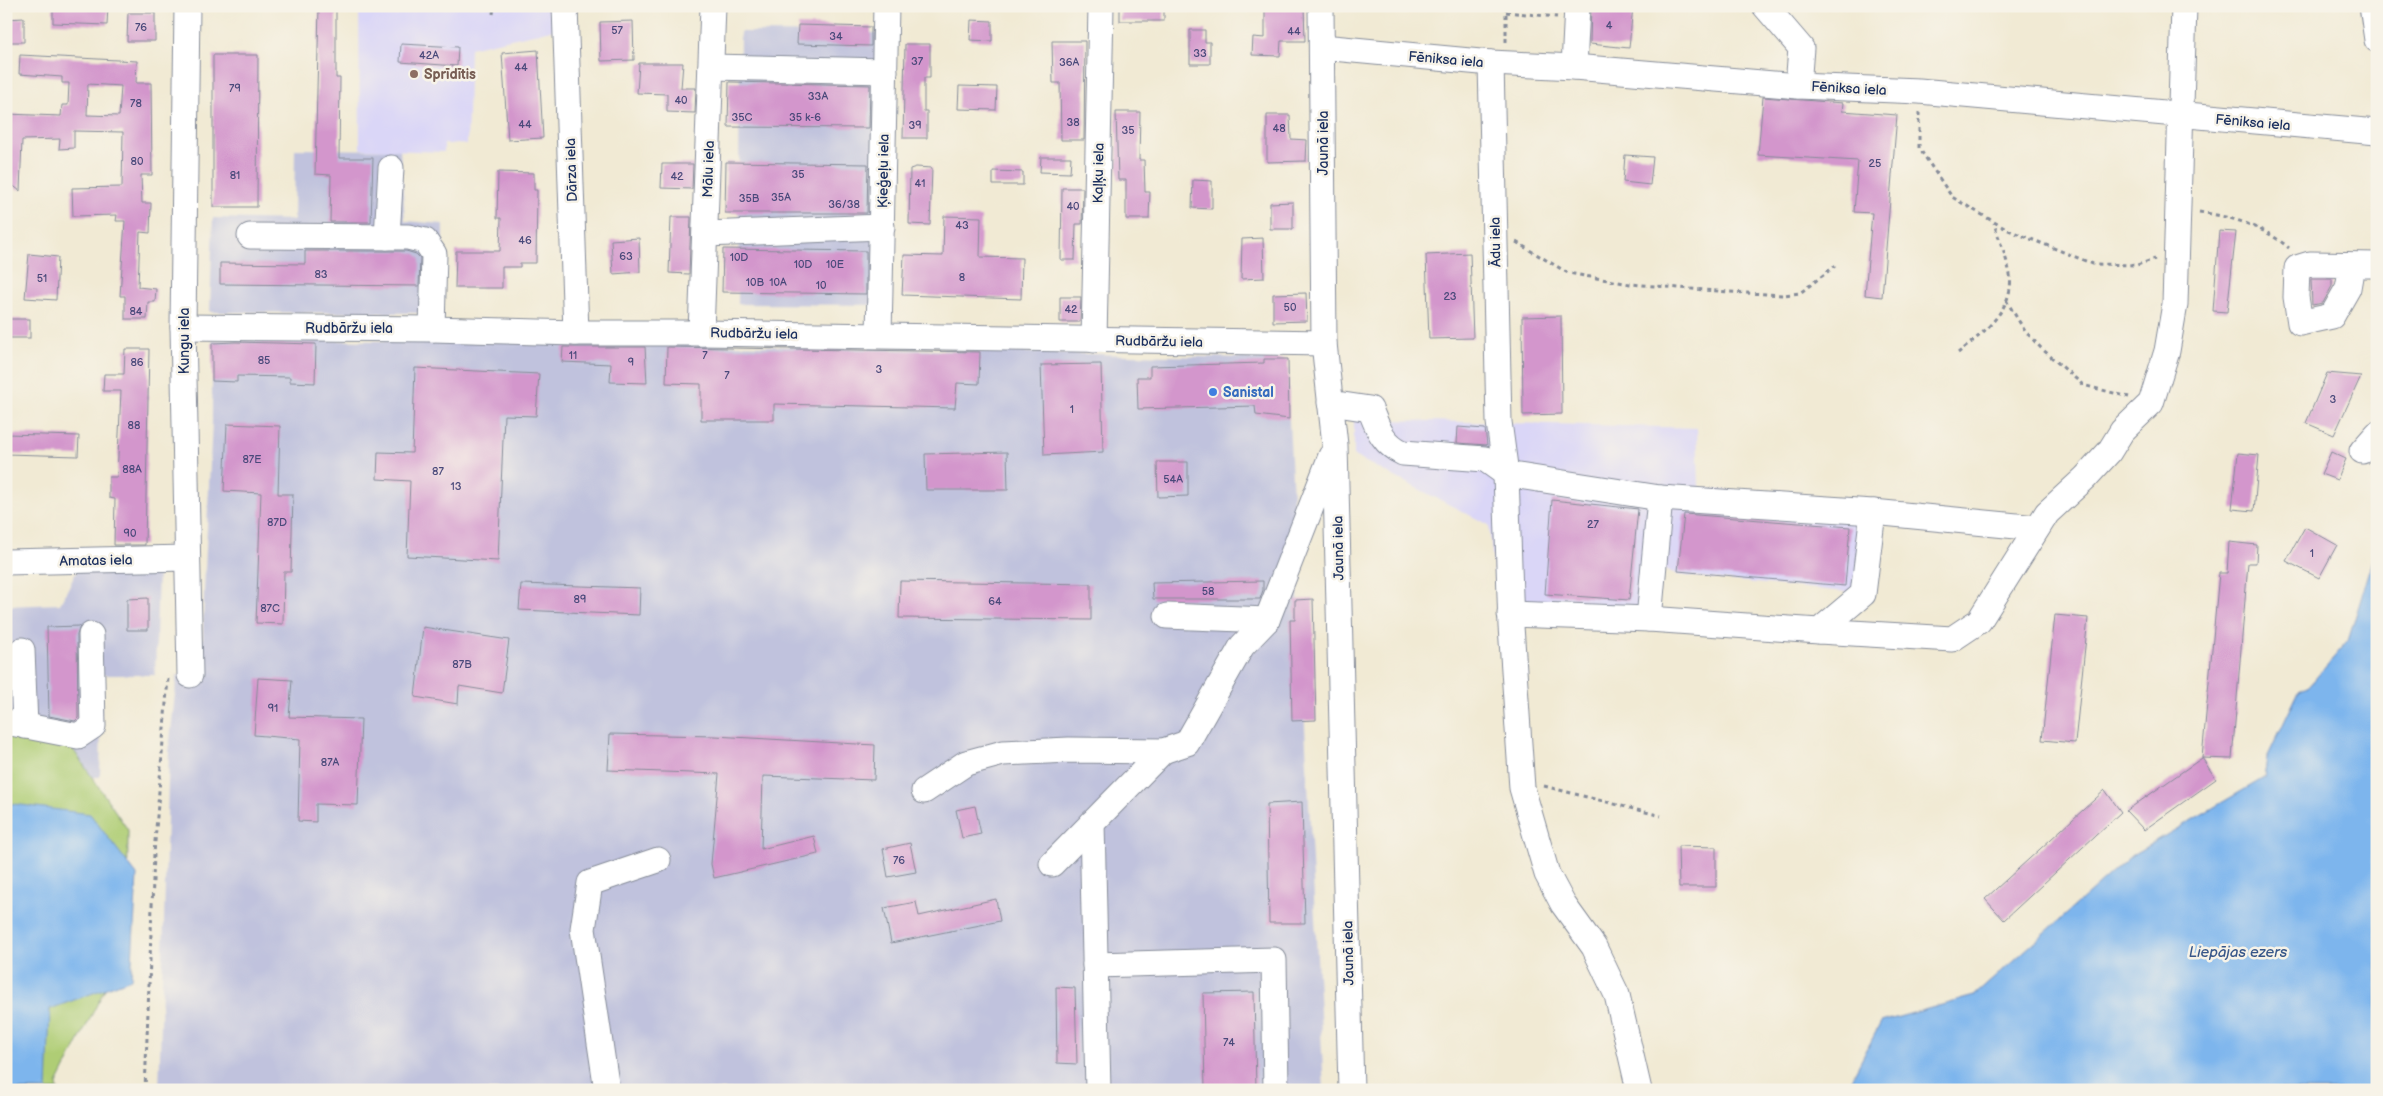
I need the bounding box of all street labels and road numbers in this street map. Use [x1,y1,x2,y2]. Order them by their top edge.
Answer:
street label: Fēniksa iela [1408,48,1484,71]
street label: Fēniksa iela [1811,78,1887,99]
street label: Jaunā iela [1315,110,1332,175]
street label: Fēniksa iela [2215,111,2291,134]
street label: Ķieģeļu iela [874,134,893,208]
street label: Dārza iela [562,138,581,202]
street label: Mālu iela [699,140,718,198]
street label: Kaļķu iela [1089,142,1108,203]
street label: Ādu iela [1486,217,1504,267]
street label: Kungu iela [176,308,193,374]
street label: Rudbāržu iela [305,320,393,337]
street label: Rudbāržu iela [710,324,798,343]
street label: Rudbāržu iela [1115,332,1203,351]
street label: Jaunā iela [1329,515,1348,581]
street label: Amatas iela [59,551,133,570]
street label: Jaunā iela [1339,920,1358,986]

